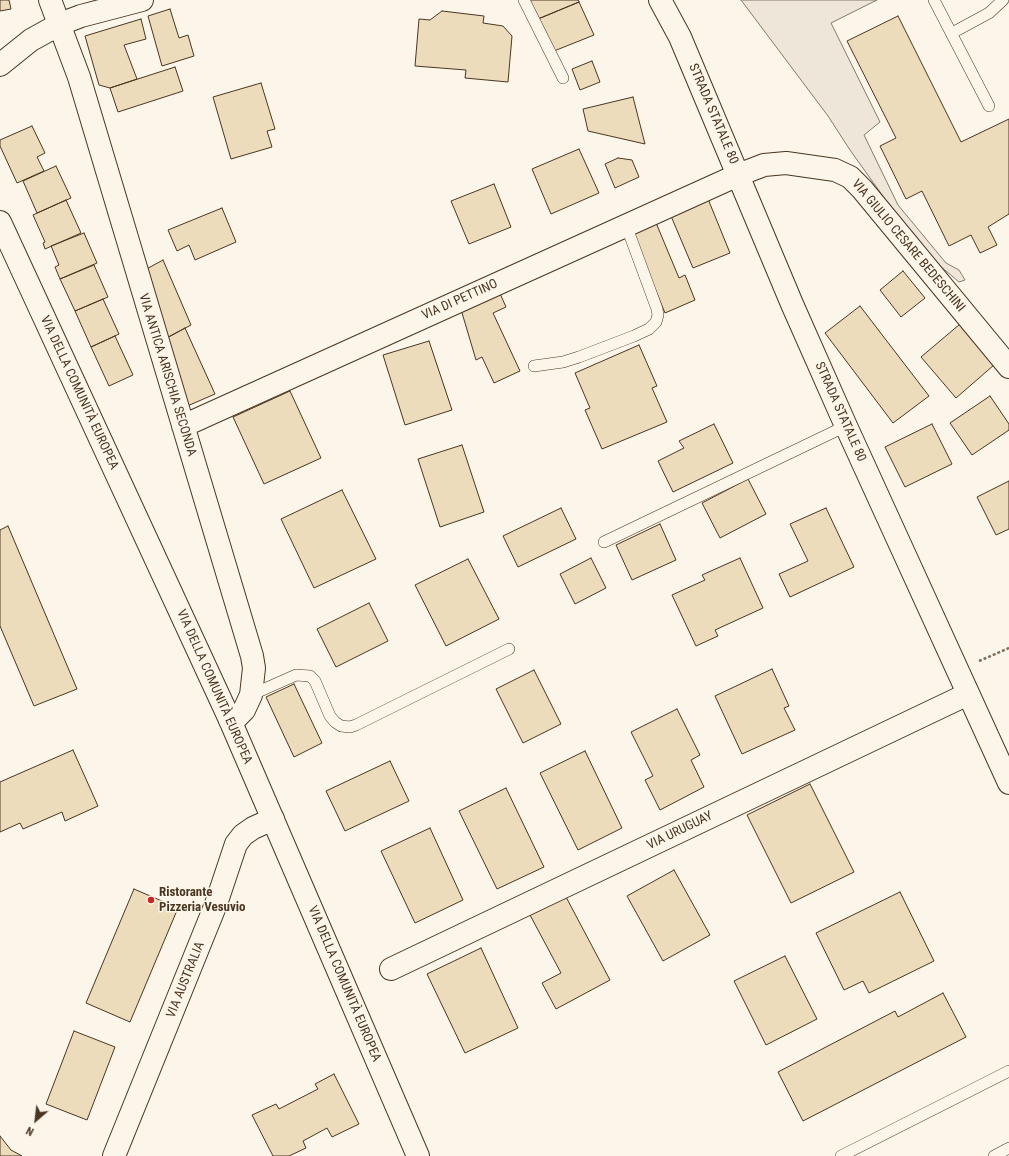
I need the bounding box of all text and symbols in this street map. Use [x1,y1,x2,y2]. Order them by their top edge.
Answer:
street label: STRADA STATALE 80 [685,61,741,167]
street label: VIA GIULIO CESARE BEDESCHINI [848,177,968,315]
street label: VIA DI PETTINO [420,276,500,324]
street label: VIA ANTICA ARISCHIA SECONDA [135,292,199,458]
street label: VIA DELLA COMUNITÀ EUROPEA [36,314,122,472]
street label: STRADA STATALE 80 [811,360,869,464]
street label: VIA DELLA COMUNITÀ EUROPEA [173,607,255,767]
street label: VIA URUGUAY [645,808,715,854]
place label: Ristorante Pizzeria Vesuvio [159,885,246,916]
marker: Ristorante Pizzeria Vesuvio [146,895,156,905]
street label: VIA DELLA COMUNITÀ EUROPEA [304,904,384,1064]
street label: VIA AUSTRALIA [164,940,208,1020]
north arrow [16,1100,56,1140]
text: N [24,1124,36,1138]

